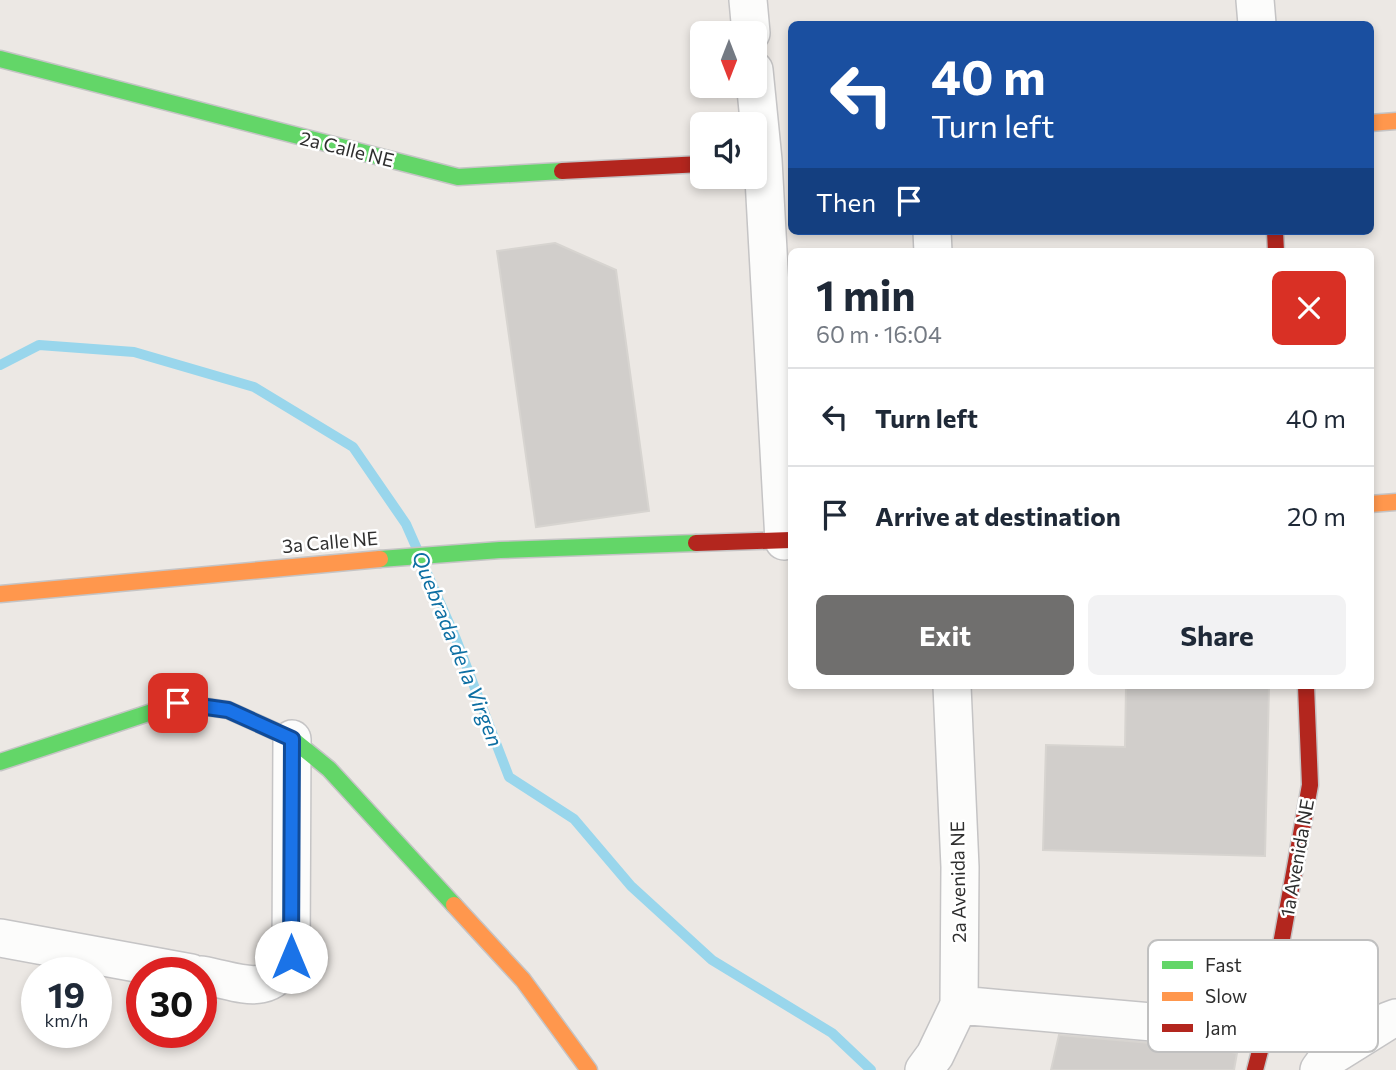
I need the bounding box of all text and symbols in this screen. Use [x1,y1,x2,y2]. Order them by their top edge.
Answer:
north arrow [690,21,766,98]
map controls [690,21,767,189]
text: 40 m [931,45,1046,105]
icon: left [816,49,907,140]
text: Turn left [931,105,1055,145]
button: sound [690,112,767,189]
street label: 2a Calle NE [298,126,396,171]
icon: arrive [890,182,928,220]
text: Then [816,186,876,217]
text: 1 min [816,268,916,320]
button: close [1272,271,1346,345]
text: 60 m · 16:04 [816,320,942,348]
icon: left [816,398,854,436]
text: Turn left [875,402,978,433]
text: 40 m [1286,402,1346,433]
icon: arrive [816,496,854,534]
text: Arrive at destination [875,500,1121,531]
text: 20 m [1287,500,1346,531]
street label: 3a Calle NE [281,526,379,557]
water label: Quebrada de la Virgen [408,547,509,750]
button: Exit [816,595,1074,675]
button: Share [1088,595,1346,675]
pin [148,673,208,733]
icon: arrive [159,684,197,722]
street label: 1a Avenida NE [1275,797,1318,919]
street label: 2a Avenida NE [945,821,970,943]
position arrow [254,920,328,994]
legend [1148,940,1378,1052]
text: Fast [1205,953,1242,976]
speed limit sign: 30 [126,957,217,1048]
text: 19 [48,972,85,1015]
text: Slow [1205,984,1247,1007]
text: km/h [45,1009,88,1031]
text: Jam [1205,1016,1237,1039]

